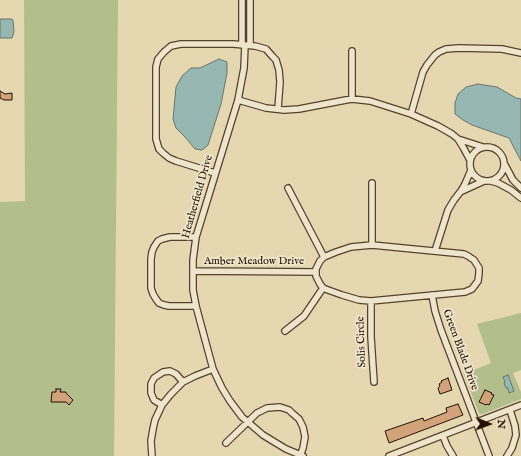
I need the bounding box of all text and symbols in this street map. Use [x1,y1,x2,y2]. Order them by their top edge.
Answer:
street label: Heatherfield Drive [180,154,216,240]
street label: Amber Meadow Drive [204,255,304,269]
street label: Green Blade Drive [439,308,481,392]
street label: Solis Circle [355,316,369,368]
north arrow [469,404,509,444]
text: N [494,419,508,429]

